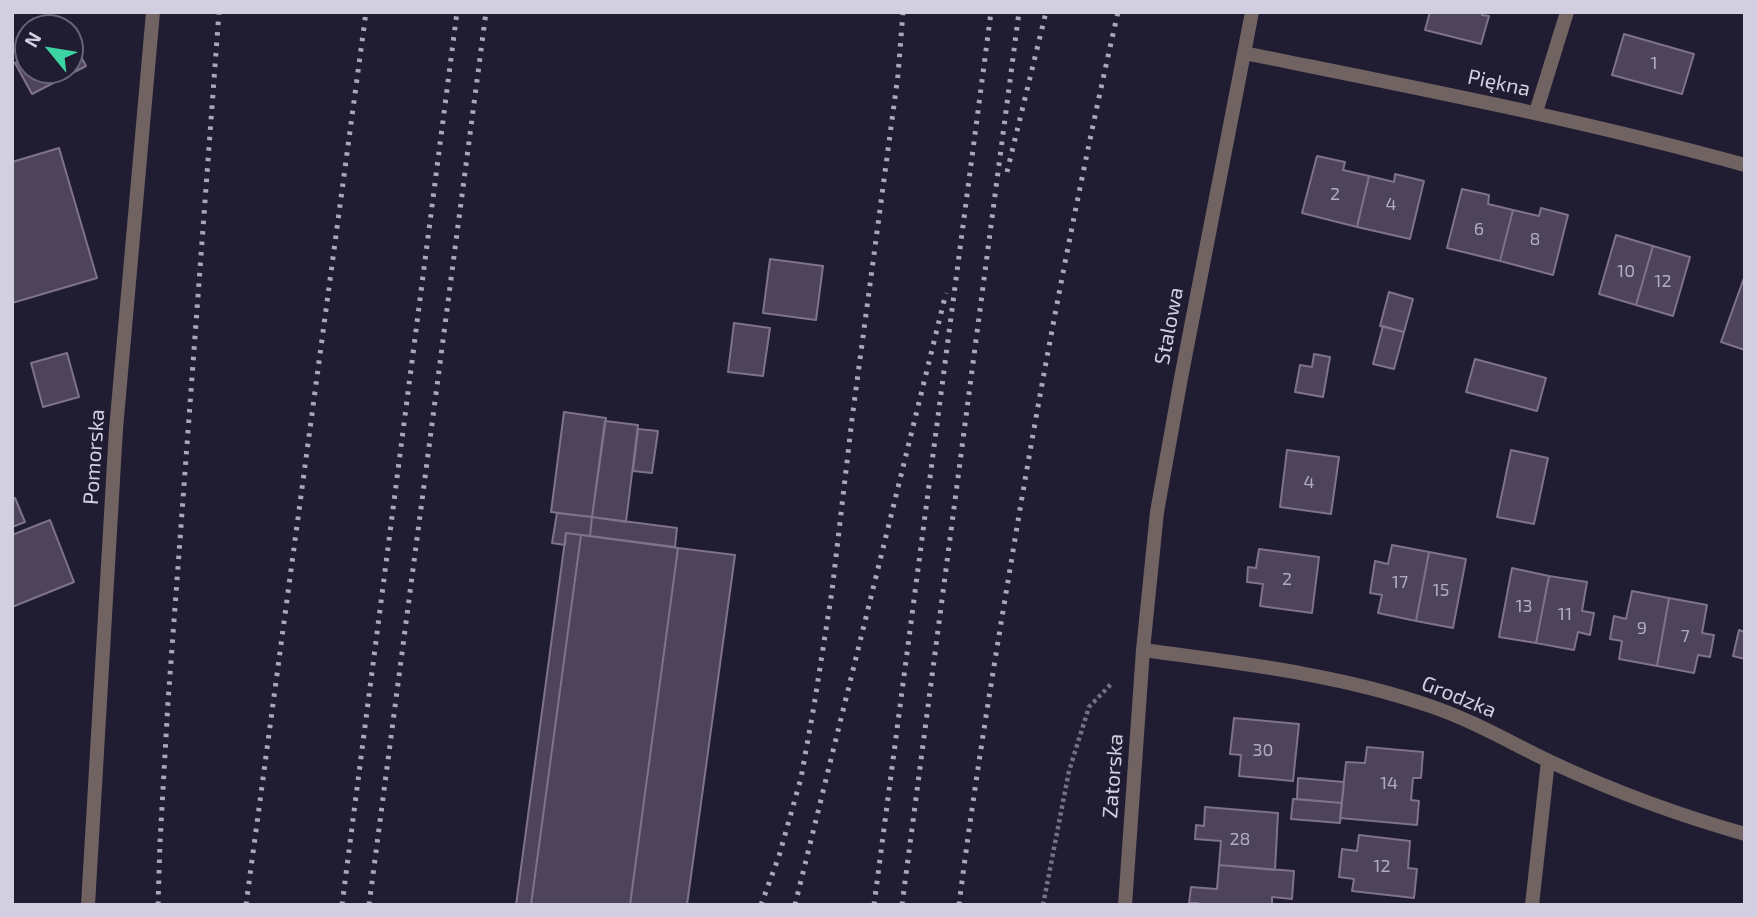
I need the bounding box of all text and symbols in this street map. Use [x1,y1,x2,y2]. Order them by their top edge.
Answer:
north arrow [14,14,84,84]
text: N [19,28,46,51]
house number: 1 [1650,52,1658,74]
street label: Piękna [1465,64,1533,102]
house number: 2 [1330,183,1340,205]
house number: 4 [1385,193,1397,215]
house number: 6 [1474,218,1484,240]
house number: 8 [1530,228,1540,250]
house number: 10 [1617,260,1635,282]
house number: 12 [1654,270,1672,292]
street label: Stalowa [1149,285,1189,367]
street label: Pomorska [78,408,110,506]
house number: 4 [1303,471,1315,493]
house number: 2 [1282,568,1292,590]
house number: 17 [1392,571,1408,593]
house number: 15 [1433,579,1449,601]
house number: 13 [1515,595,1533,617]
house number: 11 [1558,603,1572,625]
house number: 9 [1637,617,1647,639]
house number: 7 [1680,625,1690,647]
street label: Grodzka [1418,671,1500,723]
street label: Zatorska [1097,733,1129,819]
house number: 30 [1253,739,1273,761]
house number: 14 [1380,772,1398,794]
house number: 28 [1229,828,1251,850]
house number: 12 [1373,855,1391,877]

